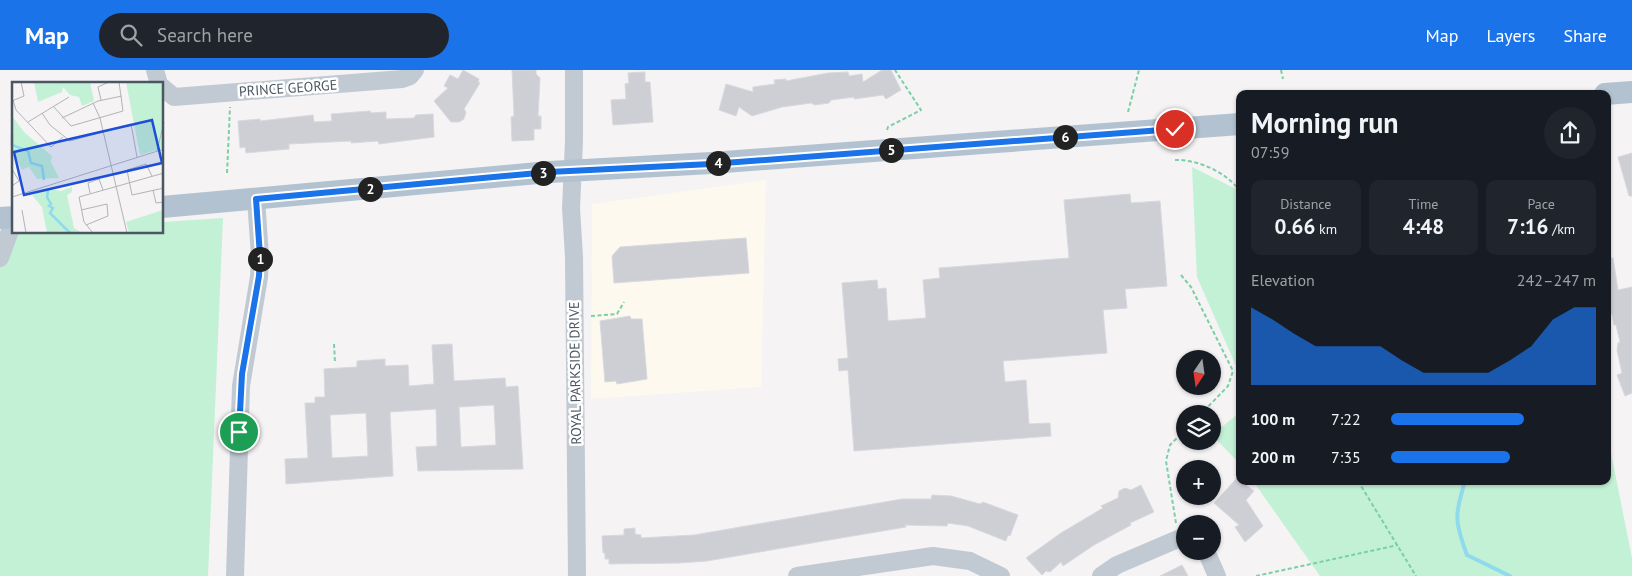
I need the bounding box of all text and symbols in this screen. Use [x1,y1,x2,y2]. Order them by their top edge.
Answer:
search box [99,13,449,58]
text: Map [25,20,69,51]
icon: search [117,21,145,49]
text: Search here [157,23,253,47]
text: Map [1426,24,1458,47]
text: Layers [1486,24,1535,47]
text: Share [1563,24,1607,47]
street label: PRINCE GEORGE [238,76,338,100]
inset map [12,82,164,234]
text: Morning run [1251,104,1399,141]
button: share [1544,107,1596,159]
pin [1154,108,1196,150]
icon: check [1161,115,1189,143]
pin: 6 [1052,124,1078,150]
text: 6 [1062,128,1069,146]
pin: 5 [878,138,904,162]
text: 5 [888,141,895,159]
text: 07:59 [1251,142,1289,162]
pin: 4 [706,150,730,176]
text: 4 [715,154,722,172]
pin: 3 [530,160,556,186]
text: 3 [540,164,547,182]
pin: 2 [358,176,382,202]
text: 2 [367,180,374,198]
text: Distance [1280,195,1331,213]
text: Time [1408,195,1439,213]
text: Pace [1527,195,1555,213]
text: 0.66 [1274,213,1315,240]
text: 4:48 [1403,213,1444,240]
text: 7:16 [1507,213,1548,240]
text: km [1315,220,1337,238]
text: /km [1548,220,1575,238]
pin: 1 [248,246,272,272]
text: 1 [257,250,264,268]
text: Elevation [1251,270,1315,290]
text: 242–247 m [1517,270,1596,290]
street label: ROYAL PARKSIDE DRIVE [565,301,585,445]
north arrow [1176,350,1221,395]
map controls [1176,350,1221,560]
button: layers [1176,405,1221,450]
text: 100 m [1251,409,1295,429]
text: 7:22 [1331,409,1361,429]
pin [218,411,260,453]
icon: arrive [225,418,253,446]
text: 200 m [1251,447,1295,467]
text: 7:35 [1331,447,1361,467]
button: + [1176,460,1221,505]
button: − [1176,515,1221,560]

